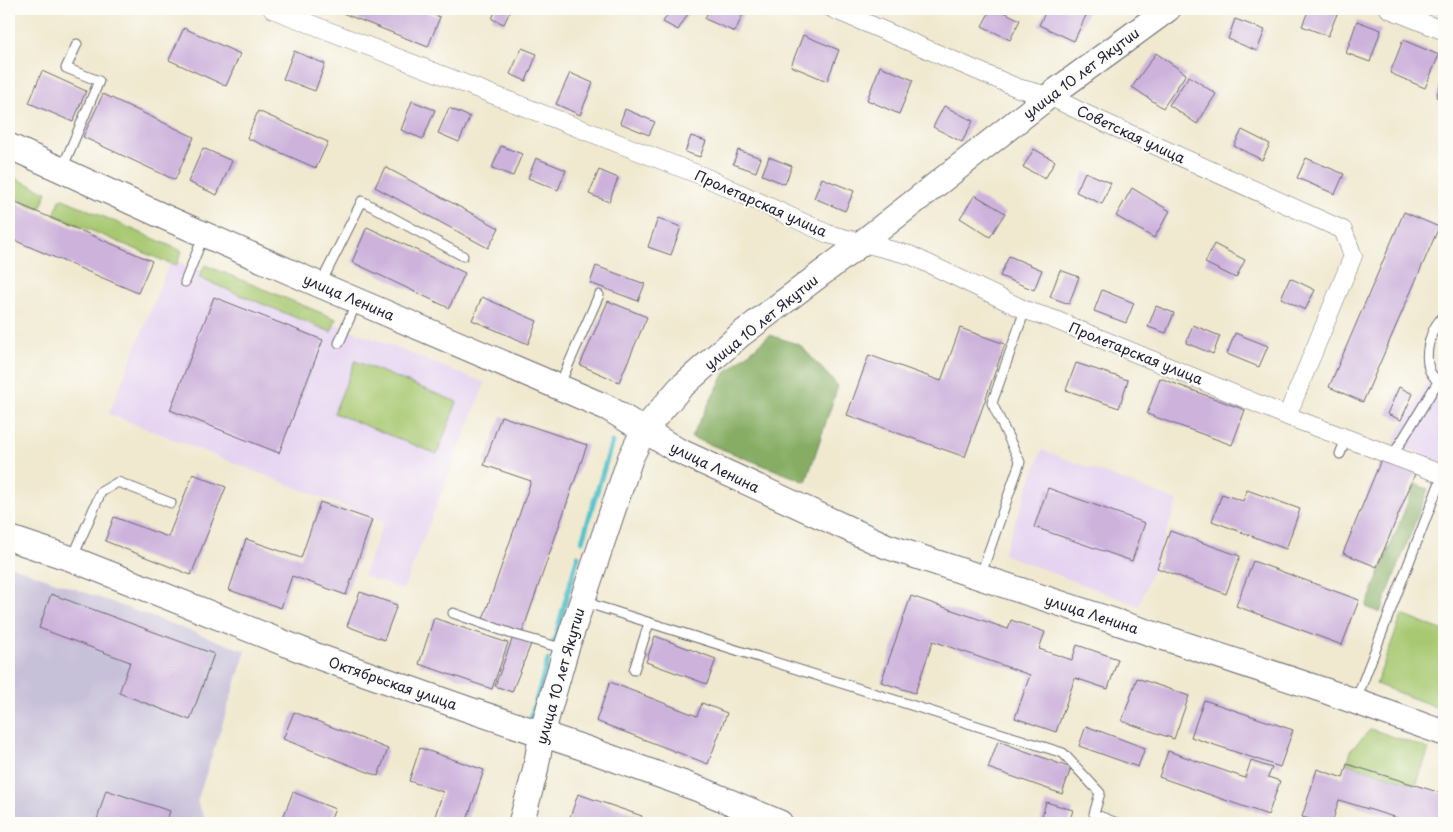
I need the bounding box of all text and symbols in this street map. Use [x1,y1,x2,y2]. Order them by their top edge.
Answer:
street label: улица 10 лет Якутии [1018,22,1144,124]
street label: Советская улица [1073,100,1189,168]
street label: Пролетарская улица [691,164,831,242]
street label: улица Ленина [300,268,398,326]
street label: улица 10 лет Якутии [700,269,822,375]
street label: Пролетарская улица [1066,316,1206,390]
street label: улица Ленина [667,436,763,498]
street label: улица Ленина [1043,589,1142,639]
street label: улица 10 лет Якутии [530,605,590,747]
street label: Октябрьская улица [326,651,460,715]

